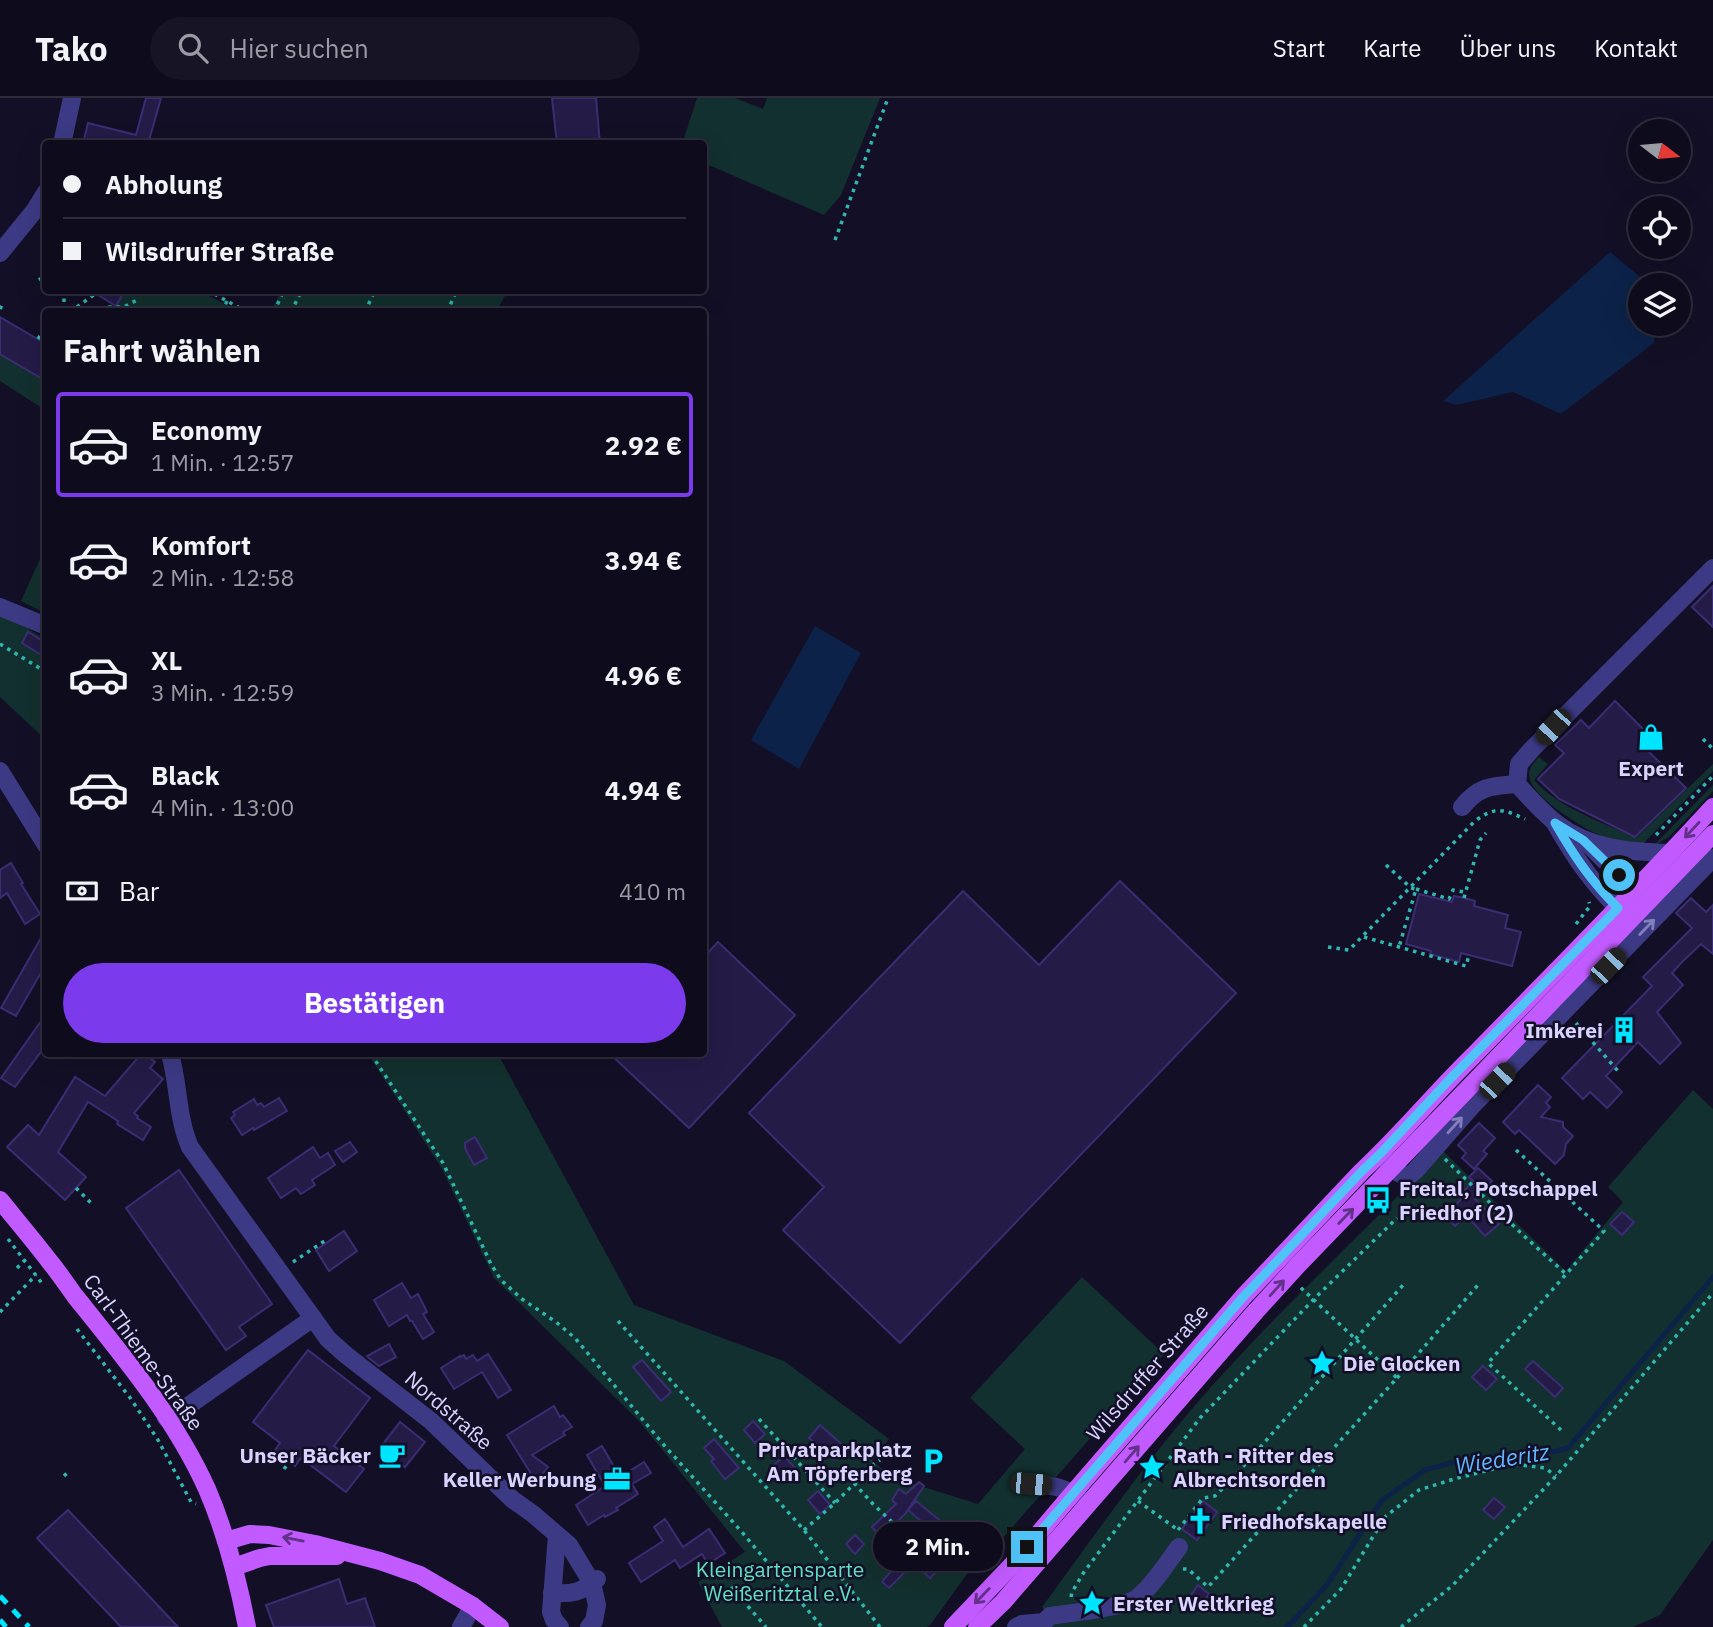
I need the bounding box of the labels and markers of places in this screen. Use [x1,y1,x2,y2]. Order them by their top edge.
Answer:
shop icon: Expert [1636,722,1666,752]
place label: Expert [1618,754,1684,782]
building icon: Imkerei [1609,1015,1639,1045]
place label: Imkerei [1526,1016,1603,1044]
place label: Freital, Potschappel Friedhof (2) [1399,1174,1598,1226]
bus stop icon: Freital, Potschappel Friedhof (2) [1363,1185,1393,1215]
place icon: Die Glocken [1307,1348,1337,1378]
place label: Die Glocken [1343,1349,1460,1377]
place label: Privatparkplatz Am Töpferberg [758,1435,912,1487]
cafe icon: Unser Bäcker [377,1440,407,1470]
place label: Unser Bäcker [239,1441,372,1469]
place label: Rath - Ritter des Albrechtsorden [1173,1441,1334,1493]
parking icon: Privatparkplatz Am Töpferberg [918,1446,948,1476]
place icon: Rath - Ritter des Albrechtsorden [1137,1452,1167,1482]
office icon: Keller Werbung [602,1464,632,1494]
place label: Keller Werbung [443,1465,596,1493]
church icon: Friedhofskapelle [1185,1506,1215,1536]
place label: Friedhofskapelle [1221,1507,1387,1535]
place icon: Erster Weltkrieg [1077,1588,1107,1618]
place label: Erster Weltkrieg [1113,1589,1274,1617]

